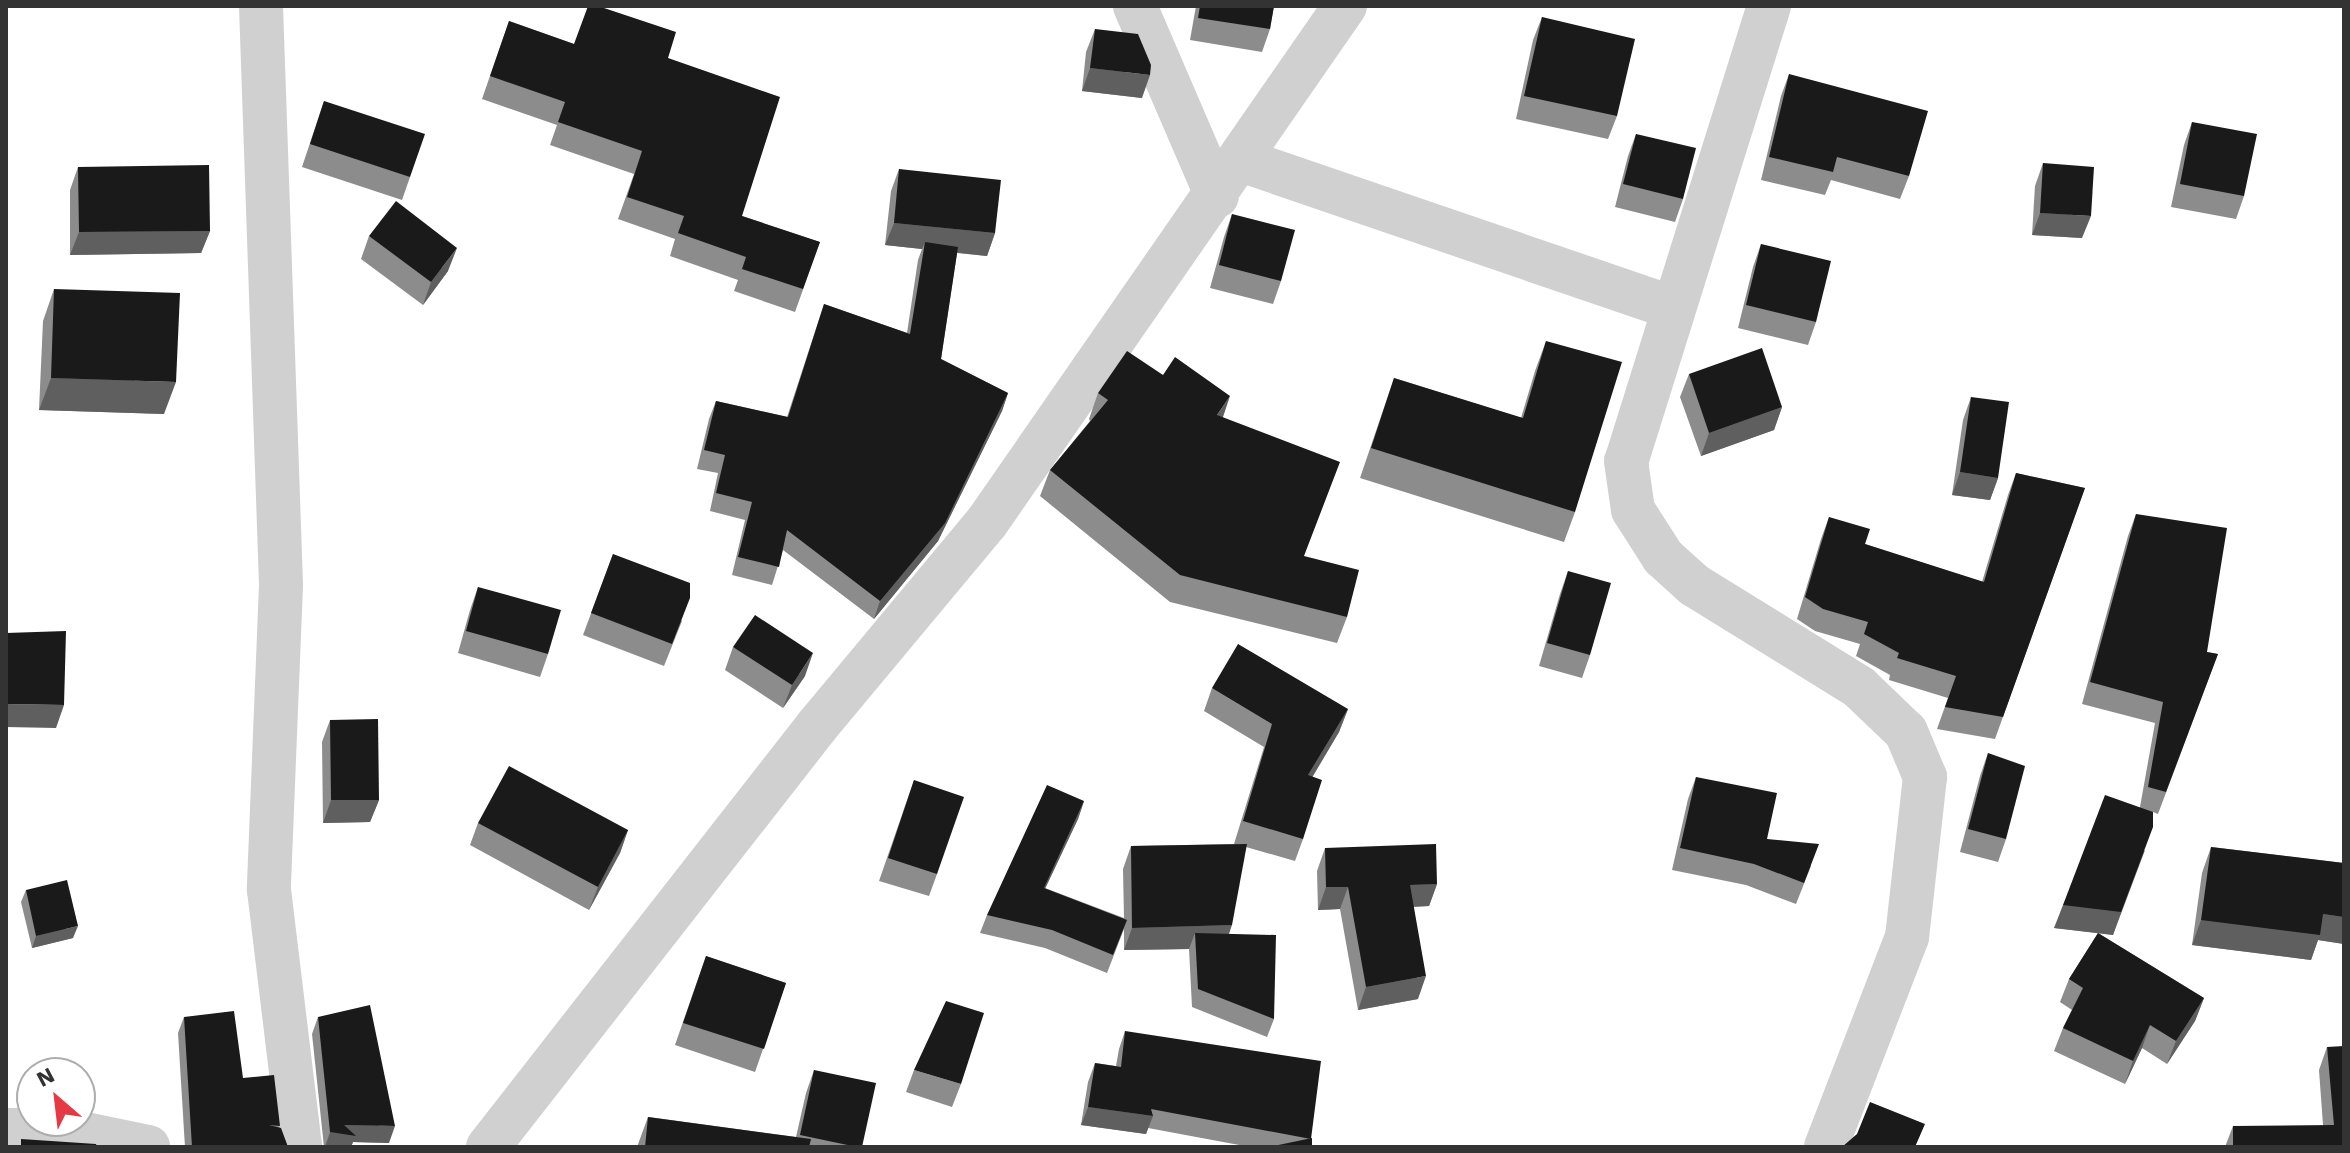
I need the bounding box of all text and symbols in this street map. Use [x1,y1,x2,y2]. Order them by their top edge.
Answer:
north arrow [16,1057,96,1137]
text: N [32,1062,59,1092]

